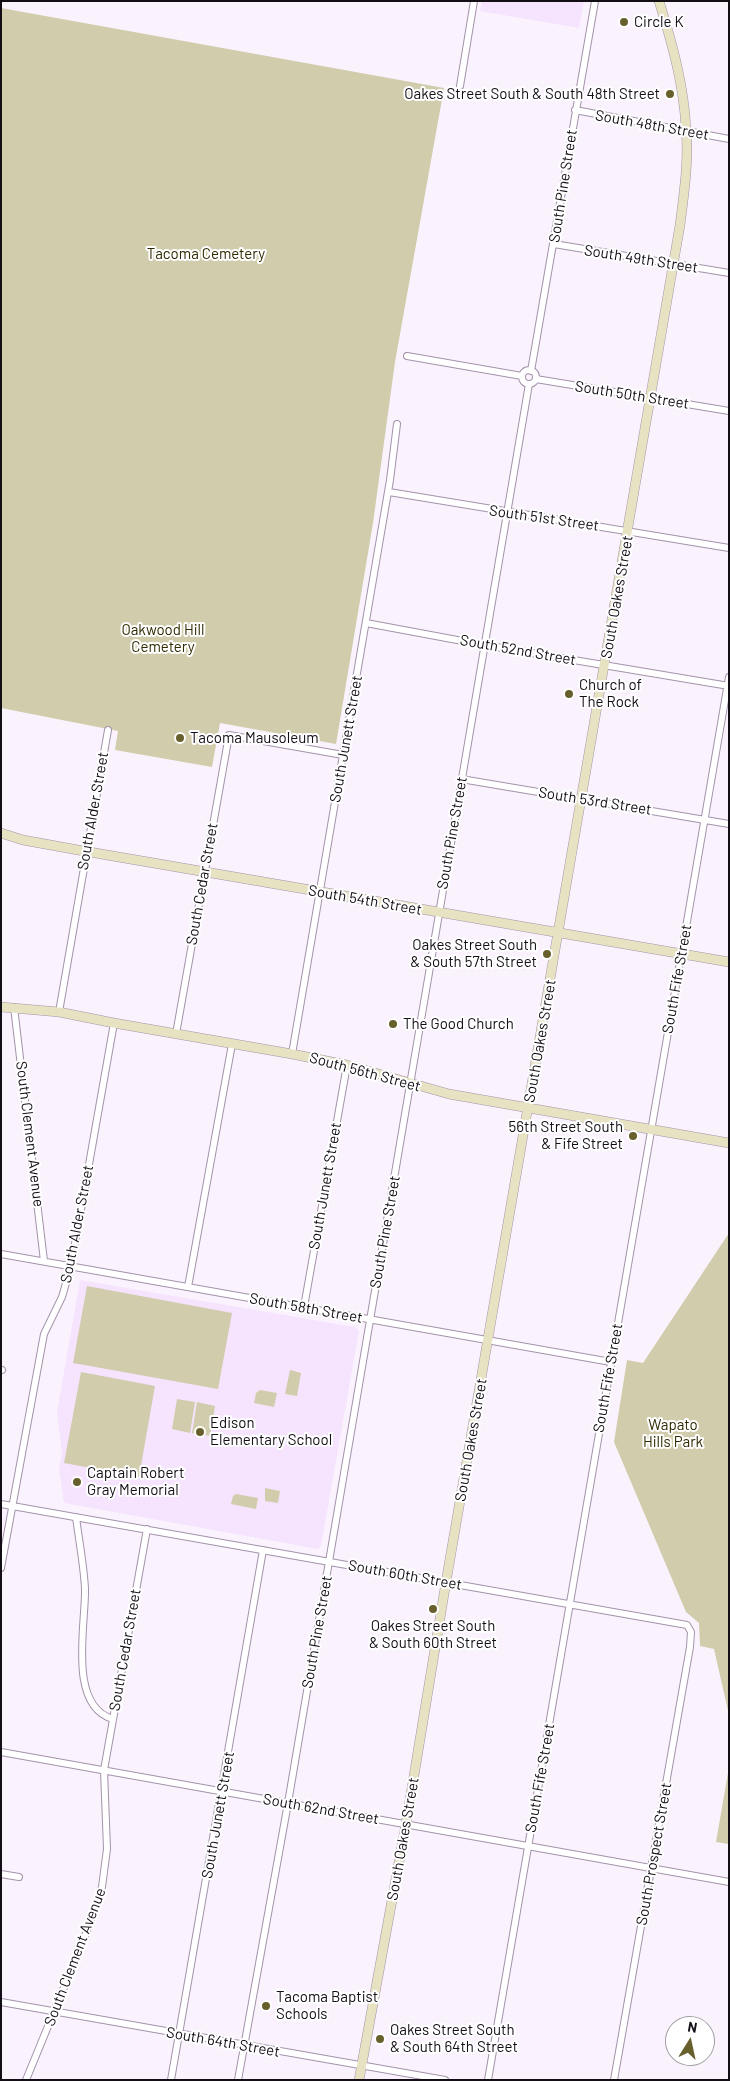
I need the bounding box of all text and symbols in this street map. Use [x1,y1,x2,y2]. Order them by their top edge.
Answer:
place label: Circle K [634,13,684,31]
marker: Circle K [618,16,630,28]
place label: Oakes Street South & South 48th Street [404,85,660,103]
marker: Oakes Street South & South 48th Street [664,88,676,100]
street label: South 48th Street [594,106,710,144]
street label: South Pine Street [545,128,581,244]
street label: South 49th Street [583,241,699,277]
park label: Tacoma Cemetery [147,245,265,263]
street label: South 50th Street [574,377,690,413]
street label: South 51st Street [488,501,600,535]
street label: South Oakes Street [597,534,637,660]
park label: Oakwood Hill Cemetery [121,621,205,656]
street label: South 52nd Street [459,631,577,669]
street label: South Junett Street [326,674,366,804]
place label: Church of The Rock [579,676,642,711]
marker: Church of The Rock [563,688,575,700]
place label: Tacoma Mausoleum [190,729,319,747]
marker: Tacoma Mausoleum [174,732,186,744]
street label: South Alder Street [74,751,112,871]
street label: South Pine Street [433,775,471,891]
street label: South 53rd Street [537,783,653,819]
street label: South Cedar Street [182,821,222,947]
street label: South 54th Street [307,881,423,919]
street label: South Fife Street [659,923,695,1035]
place label: Oakes Street South & South 57th Street [410,936,537,971]
marker: Oakes Street South & South 57th Street [541,948,553,960]
street label: South Oakes Street [520,978,560,1104]
place label: The Good Church [403,1015,514,1033]
marker: The Good Church [387,1018,399,1030]
street label: South 56th Street [307,1048,423,1096]
street label: South Clement Avenue [12,1060,48,1208]
place label: 56th Street South & Fife Street [509,1118,623,1153]
street label: South Junett Street [305,1121,345,1251]
marker: 56th Street South & Fife Street [627,1130,639,1142]
street label: South Alder Street [57,1164,97,1284]
street label: South Pine Street [366,1174,404,1290]
street label: South 58th Street [248,1289,364,1327]
street label: South Fife Street [590,1322,626,1434]
street label: South Oakes Street [451,1377,491,1503]
place label: Edison Elementary School [210,1414,332,1449]
park label: Wapato Hills Park [643,1416,703,1451]
marker: Edison Elementary School [194,1426,206,1438]
place label: Captain Robert Gray Memorial [87,1464,184,1499]
marker: Captain Robert Gray Memorial [71,1476,83,1488]
street label: South 60th Street [347,1556,463,1594]
street label: South Pine Street [298,1574,336,1690]
street label: South Cedar Street [105,1587,145,1713]
marker: Oakes Street South & South 60th Street [427,1603,439,1615]
place label: Oakes Street South & South 60th Street [369,1617,497,1652]
street label: South Fife Street [522,1722,558,1834]
street label: South Junett Street [198,1750,238,1880]
street label: South Oakes Street [383,1776,423,1902]
street label: South Prospect Street [633,1781,675,1927]
street label: South 62nd Street [262,1790,380,1828]
street label: South Clement Avenue [40,1885,110,2029]
place label: Tacoma Baptist Schools [276,1988,378,2023]
marker: Tacoma Baptist Schools [260,2000,272,2012]
north arrow [665,2016,715,2066]
text: N [686,2018,699,2036]
place label: Oakes Street South & South 64th Street [390,2021,518,2056]
street label: South 64th Street [165,2023,281,2061]
marker: Oakes Street South & South 64th Street [374,2033,386,2045]

